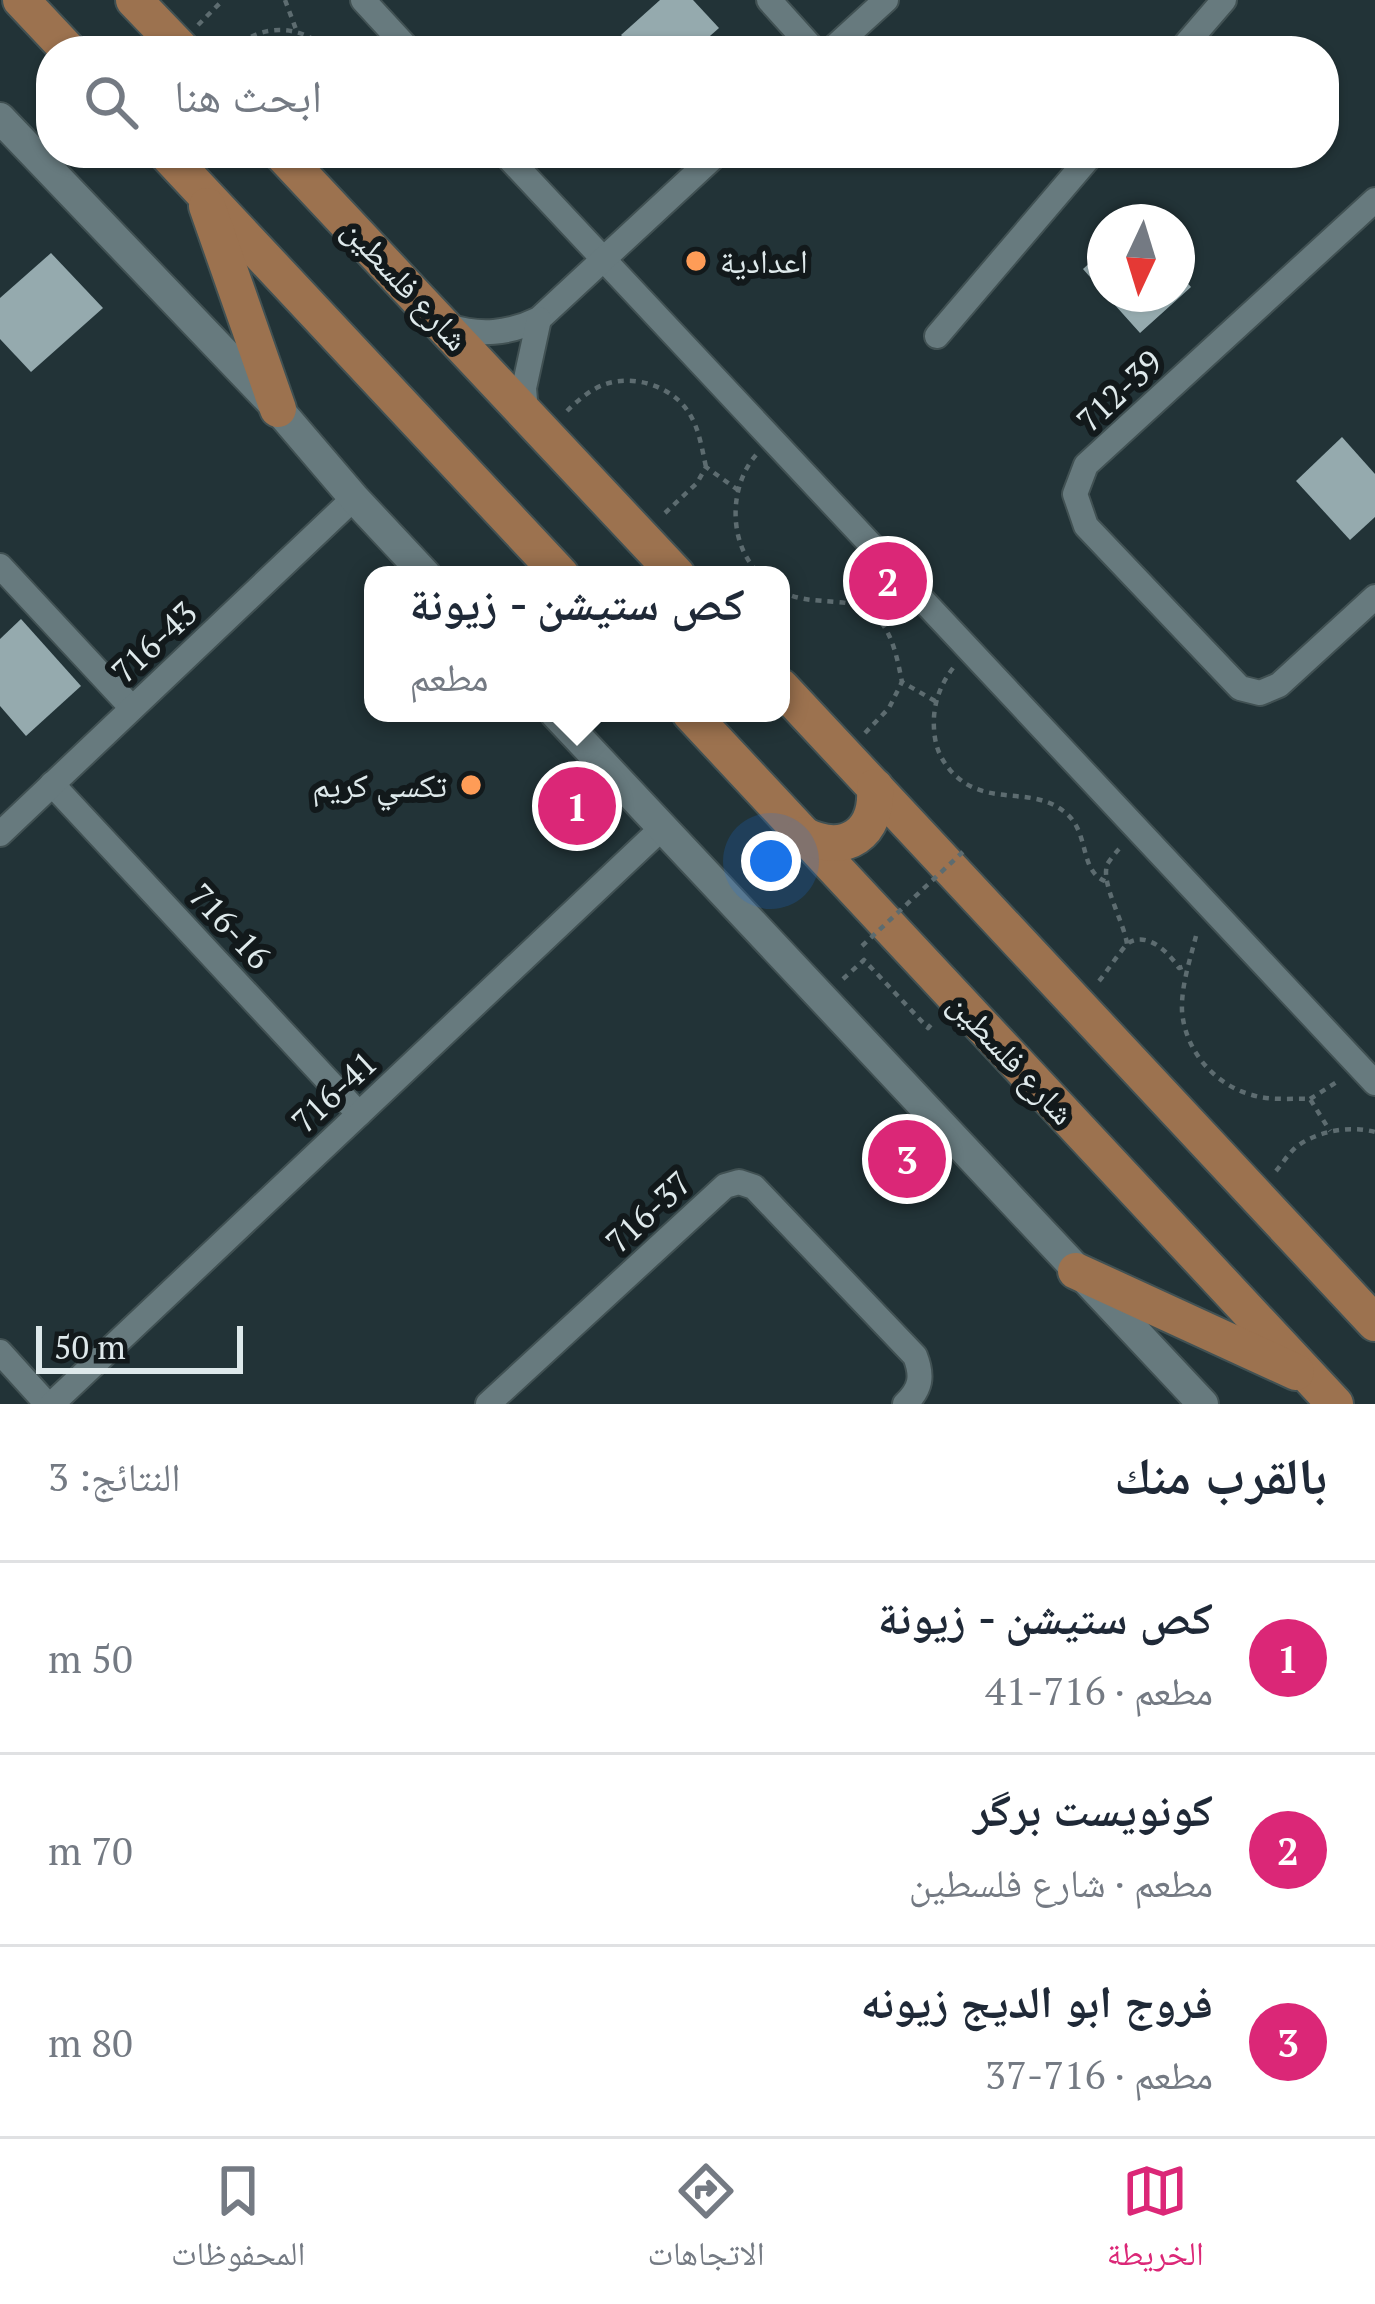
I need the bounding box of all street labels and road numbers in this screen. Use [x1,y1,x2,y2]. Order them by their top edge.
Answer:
street label: شارع فلسطين [334,208,479,359]
street label: 712-39 [1067,340,1171,441]
street label: 716-43 [102,591,206,692]
street label: 716-16 [180,874,281,978]
street label: شارع فلسطين [940,982,1085,1133]
street label: 716-41 [282,1041,386,1142]
street label: 716-37 [596,1161,700,1262]

